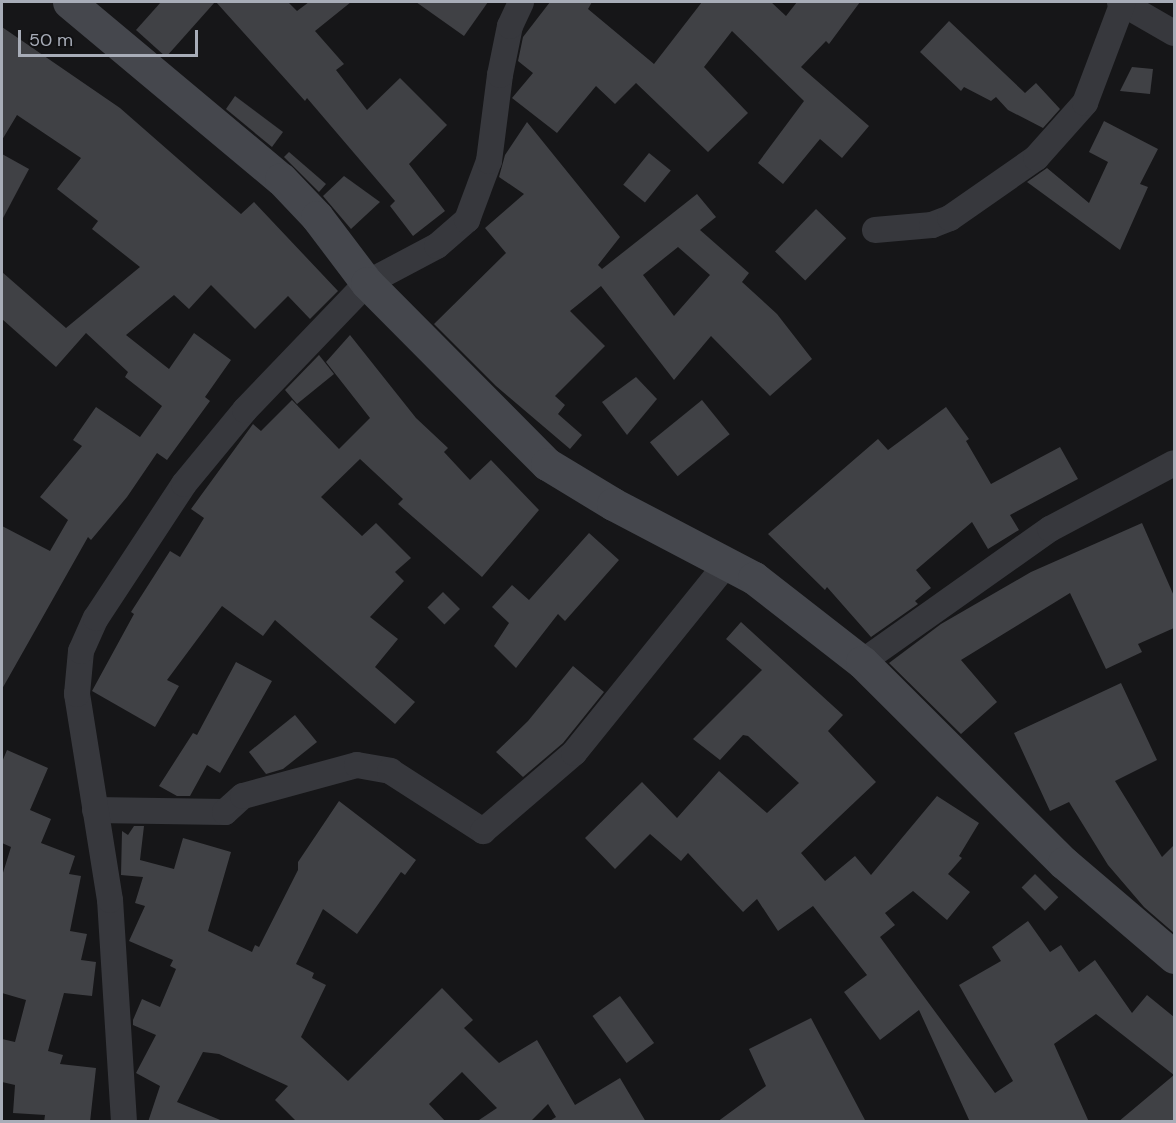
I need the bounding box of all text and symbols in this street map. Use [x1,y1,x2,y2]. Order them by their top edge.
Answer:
scale bar [21,18,201,56]
text: 50 m [29,28,73,52]

